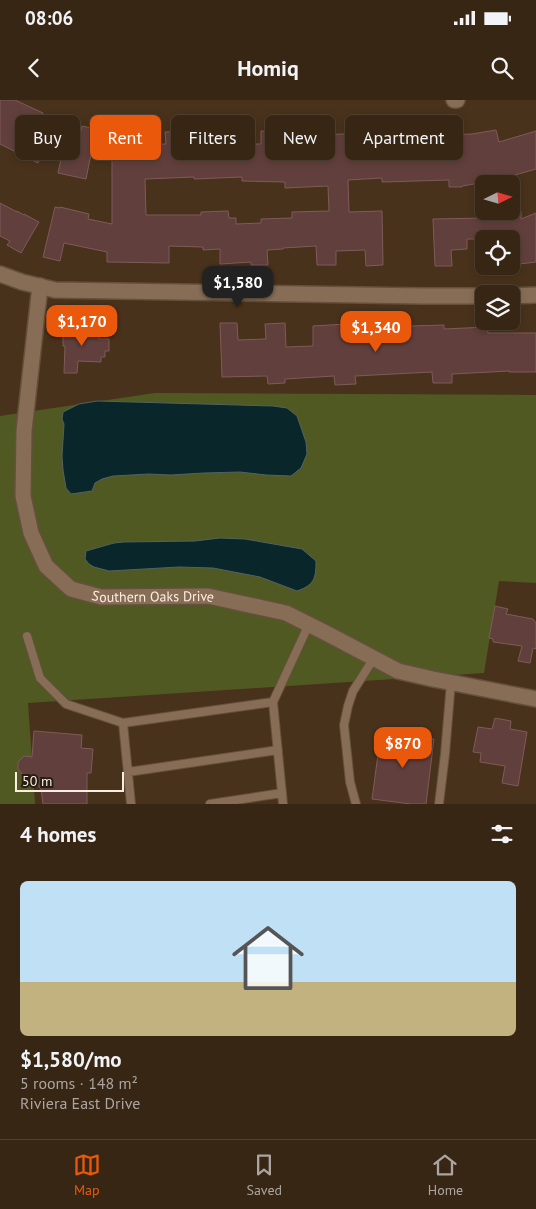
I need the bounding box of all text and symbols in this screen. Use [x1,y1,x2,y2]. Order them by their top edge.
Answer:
text: 08:06 [25,6,73,30]
icon: back [20,54,48,82]
text: Homiq [237,54,299,82]
icon: search [488,54,516,82]
chip: Buy [15,115,80,160]
chip: Rent [90,115,161,160]
chip: Filters [171,115,255,160]
chip: New [265,115,335,160]
chip: Apartment [345,115,463,160]
north arrow [475,175,520,220]
map controls [475,175,520,330]
button: locate [475,230,520,275]
pin: $1,580 [197,266,279,308]
text: $1,580 [213,272,263,292]
button: layers [475,285,520,330]
pin: $1,170 [41,304,123,347]
pin: $1,340 [335,310,417,353]
text: $1,170 [57,311,107,331]
text: $1,340 [351,317,401,337]
street label: Southern Oaks Drive [90,586,216,606]
pin: $870 [373,726,433,769]
text: $870 [385,733,421,753]
scale bar [15,769,124,792]
text: 50 m [22,772,52,790]
icon: filters [488,820,516,848]
text: 4 homes [20,821,96,848]
icon: home [223,913,313,1003]
text: $1,580/mo [20,1046,122,1073]
text: 5 rooms · 148 m² [20,1073,138,1093]
text: Riviera East Drive [20,1093,140,1113]
tab: Map [73,1151,101,1199]
tab: Saved [246,1151,282,1199]
tab: Home [428,1151,463,1199]

